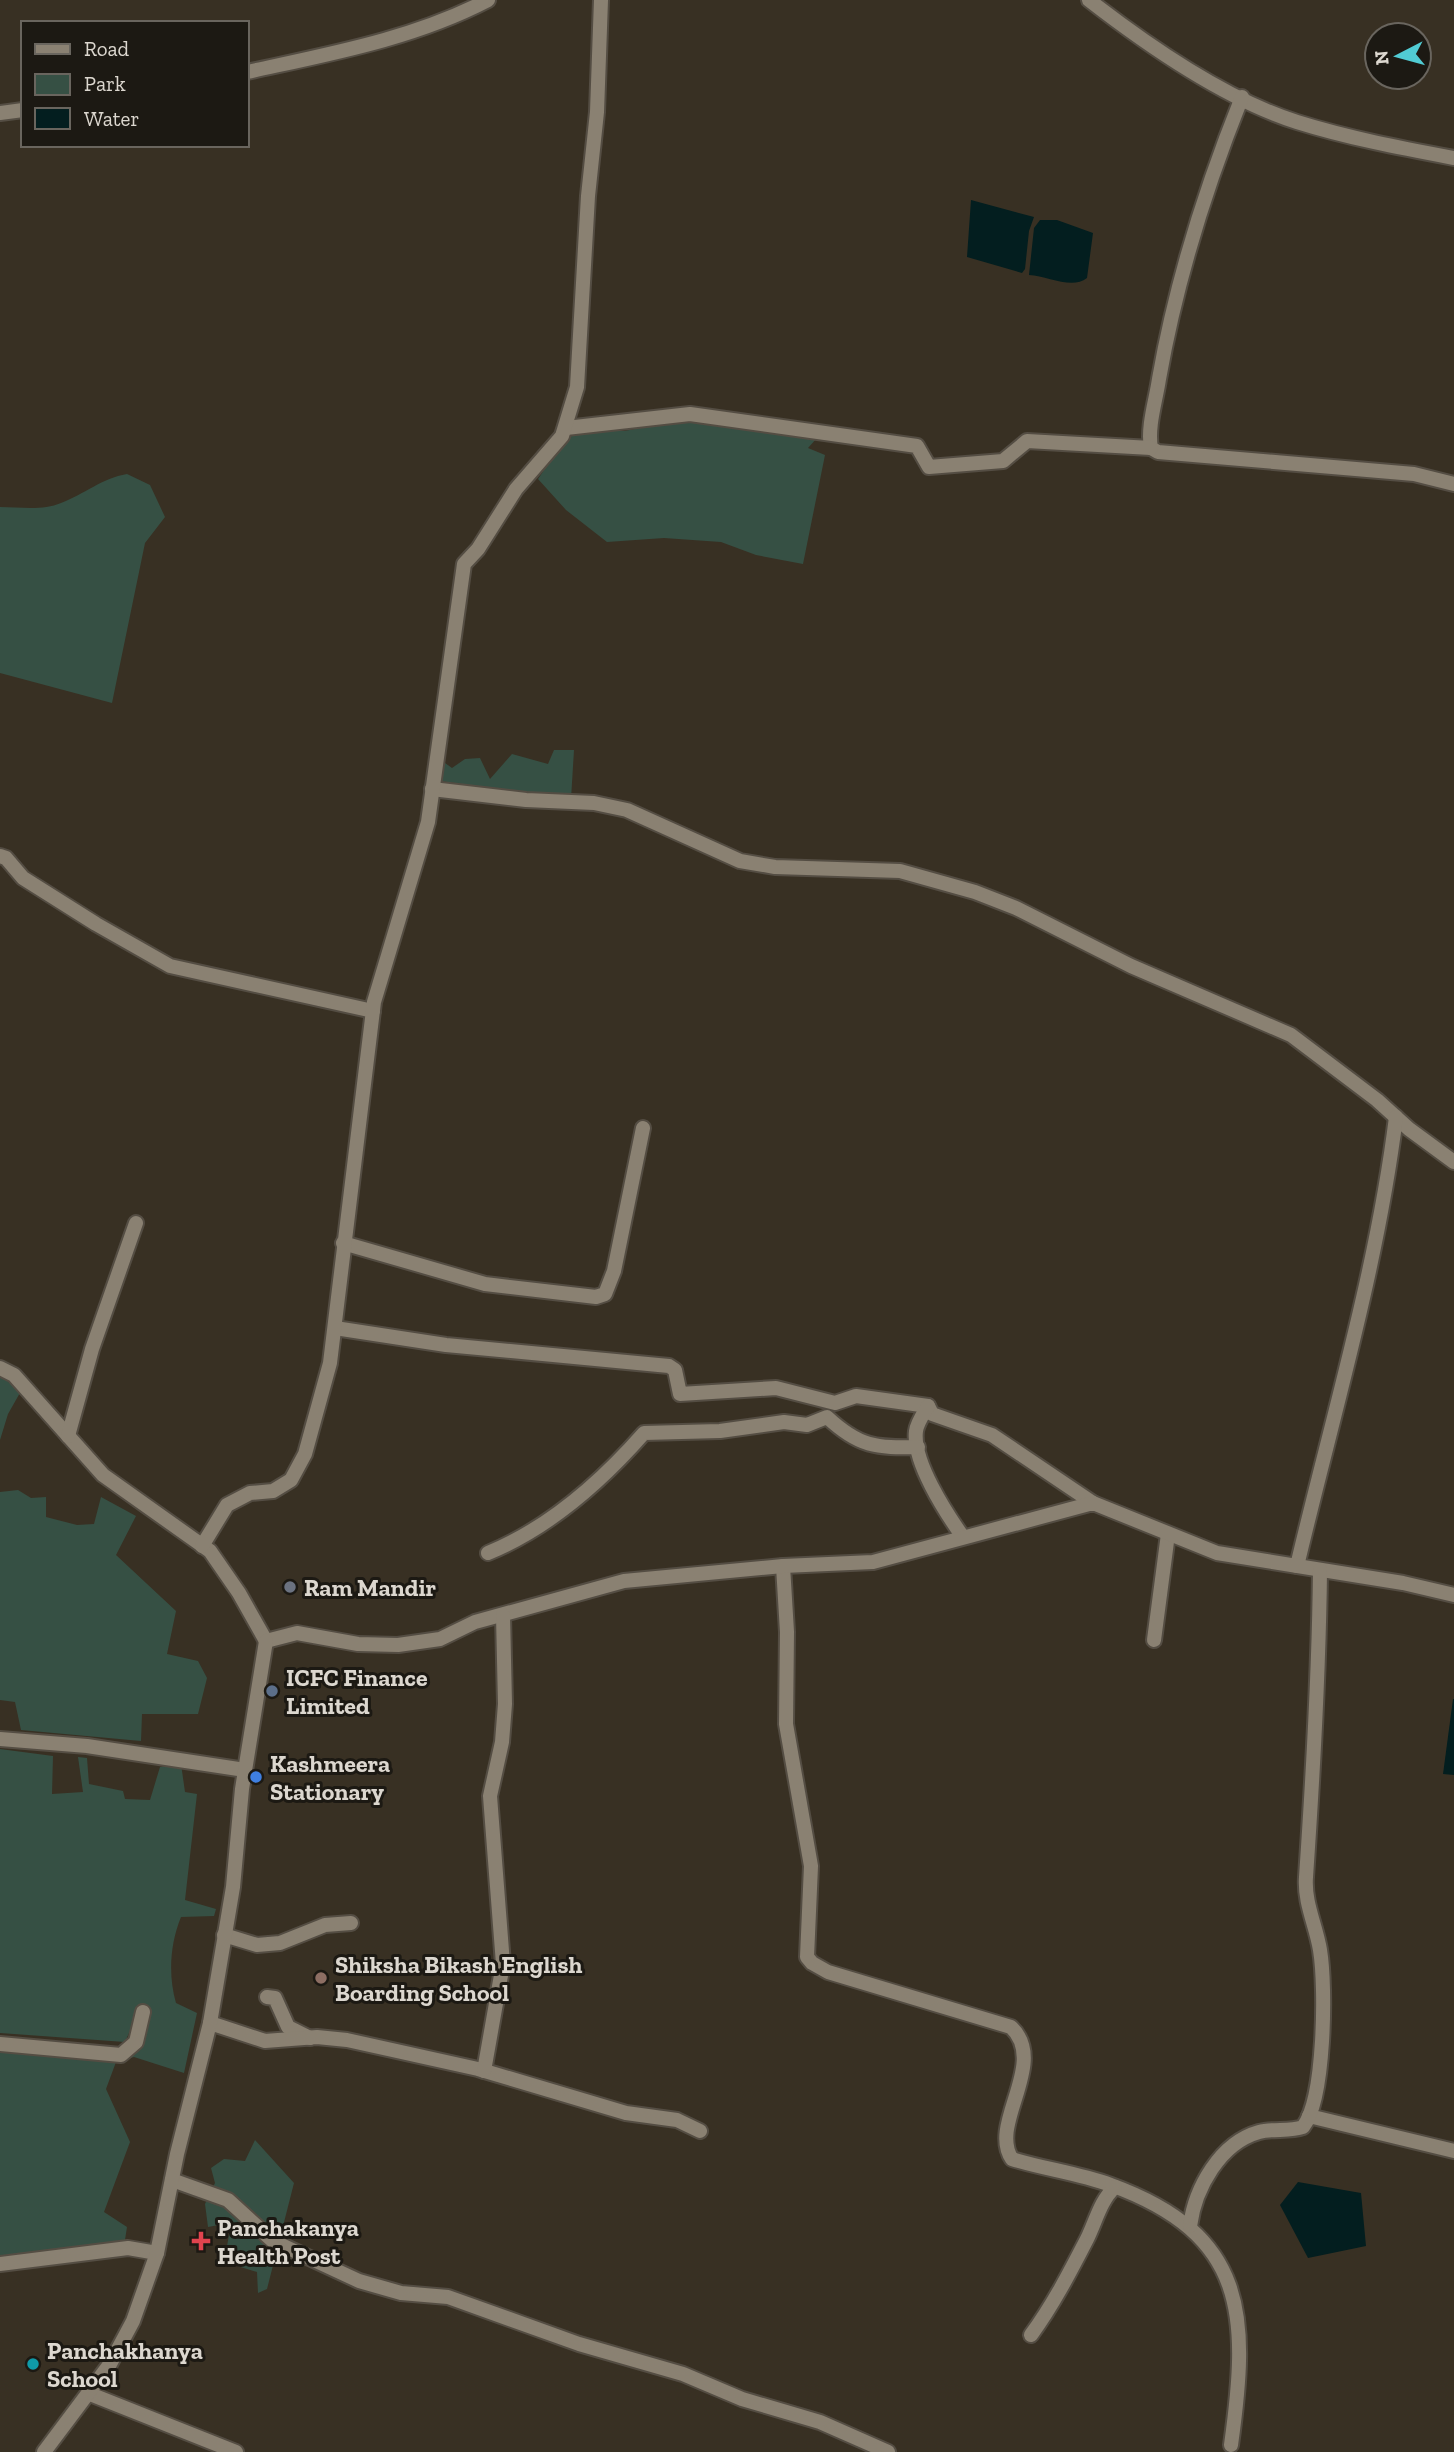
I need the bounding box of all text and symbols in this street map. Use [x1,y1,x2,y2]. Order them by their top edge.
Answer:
legend [21,21,248,147]
north arrow [1363,21,1433,91]
text: Road [84,36,130,61]
text: N [1369,49,1394,66]
text: Park [84,71,126,96]
text: Water [84,106,139,131]
place label: Ram Mandir [304,1573,437,1602]
marker: Ram Mandir [282,1579,298,1595]
place label: ICFC Finance Limited [286,1663,428,1720]
marker: ICFC Finance Limited [264,1683,280,1699]
place label: Kashmeera Stationary [270,1749,390,1806]
marker: Kashmeera Stationary [248,1769,264,1785]
place label: Shiksha Bikash English Boarding School [335,1950,582,2007]
marker: Shiksha Bikash English Boarding School [313,1970,329,1986]
place label: Panchakanya Health Post [217,2213,359,2270]
marker: Panchakanya Health Post [191,2231,211,2251]
place label: Panchakhanya School [47,2336,203,2393]
marker: Panchakhanya School [25,2356,41,2372]

